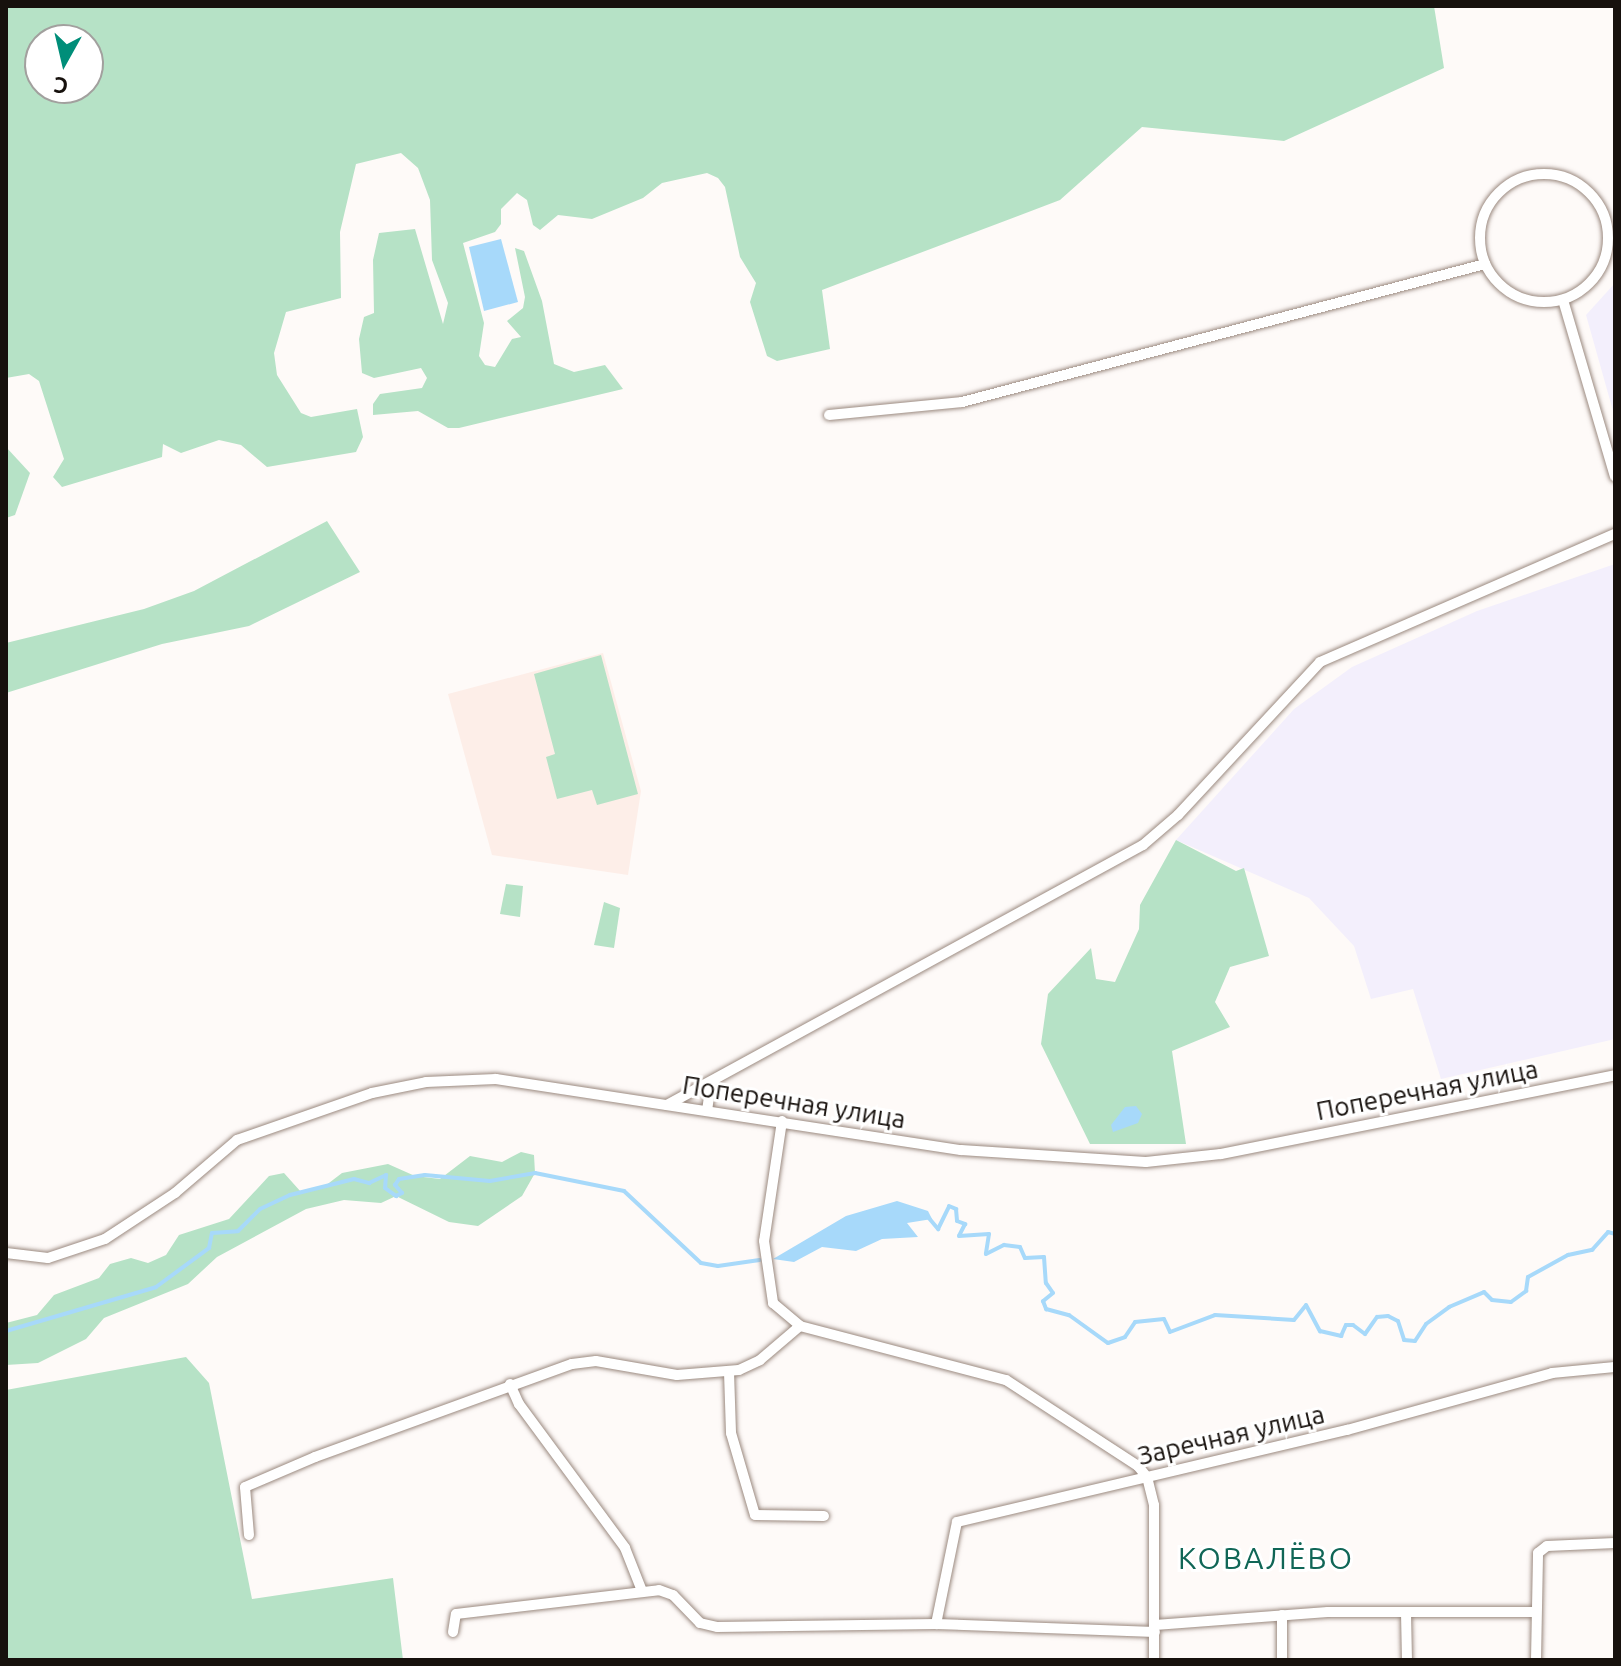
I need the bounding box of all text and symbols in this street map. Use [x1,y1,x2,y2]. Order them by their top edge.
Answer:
north arrow [24,24,104,104]
text: С [52,73,70,100]
street label: Поперечная улица [1313,1053,1541,1127]
street label: Поперечная улица [680,1069,908,1135]
street label: Заречная улица [1135,1398,1327,1472]
district label: КОВАЛЁВО [1178,1540,1354,1576]

